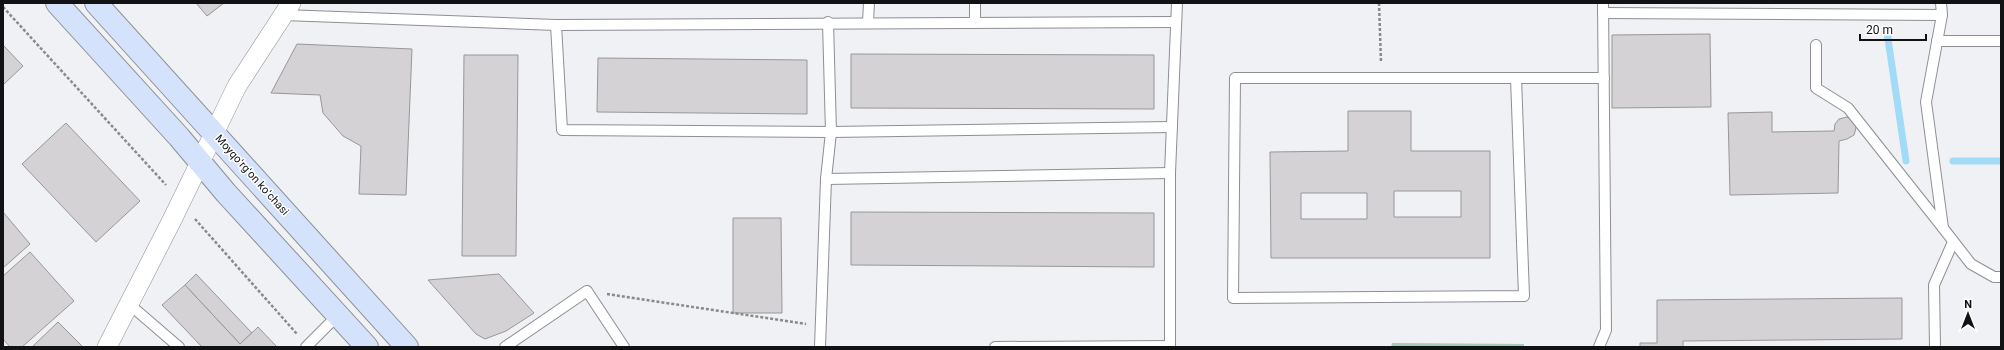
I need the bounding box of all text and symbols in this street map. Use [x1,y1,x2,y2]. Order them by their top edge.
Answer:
scale bar [1860,16,1926,42]
text: 20 m [1866,23,1893,37]
street label: Moyqoʻrgʻon koʻchasi [212,132,292,218]
north arrow [1948,294,1988,334]
text: N [1964,298,1972,311]

